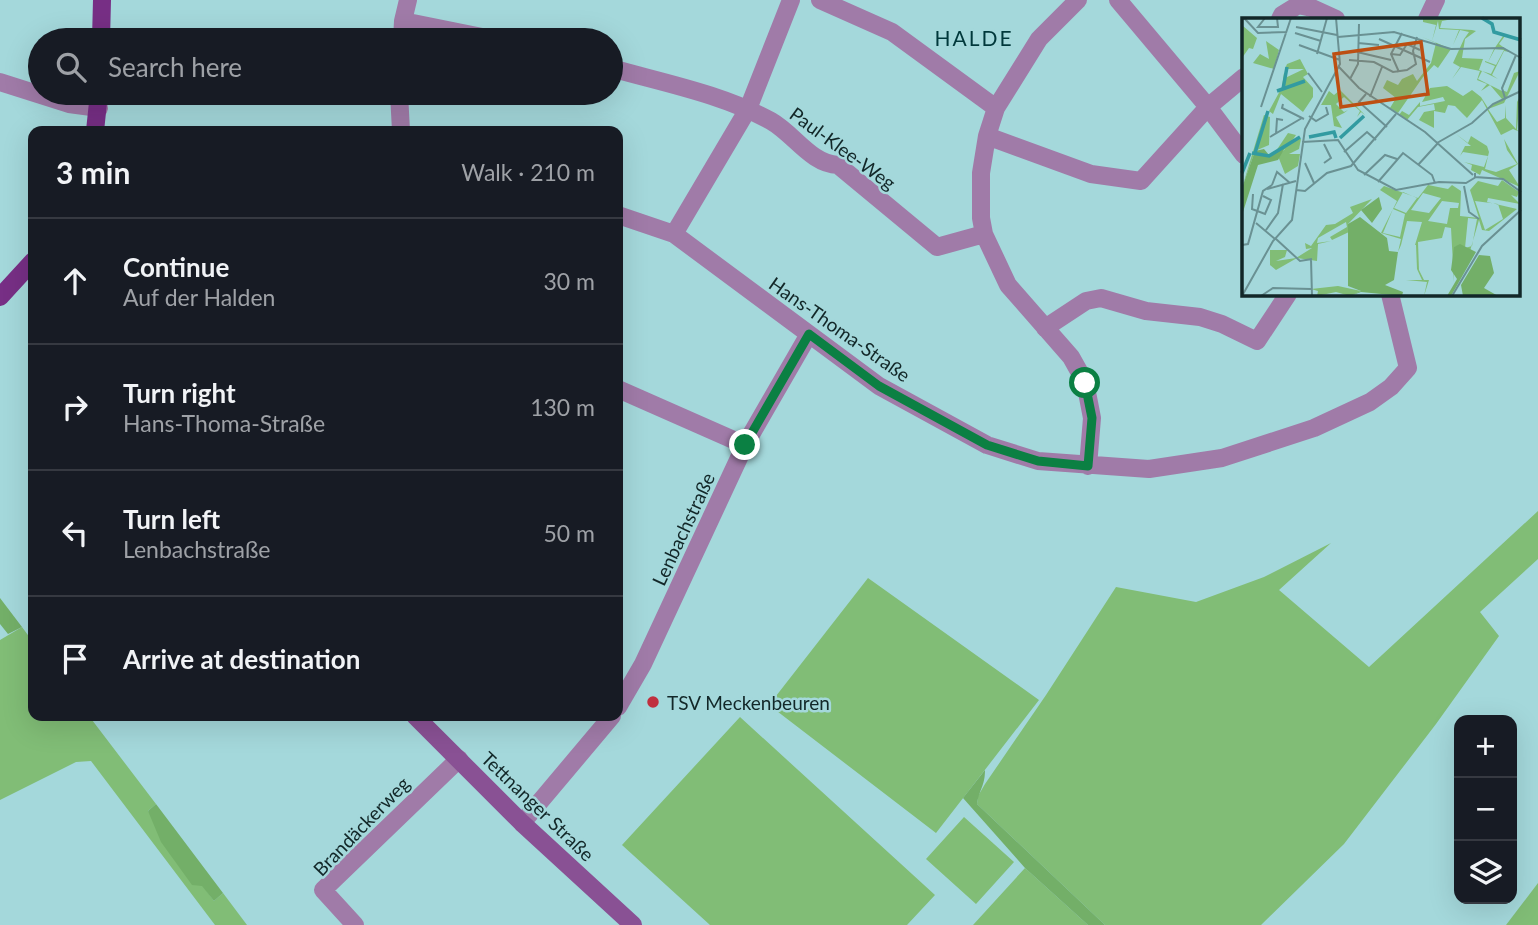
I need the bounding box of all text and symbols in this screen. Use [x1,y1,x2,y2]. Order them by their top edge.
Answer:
inset map [1242,18,1520,296]
district label: HALDE [934,25,1014,50]
search box [28,28,623,105]
icon: search [52,48,90,86]
text: Search here [108,51,242,83]
street label: Paul-Klee-Weg [786,102,900,194]
text: 3 min [56,154,130,190]
text: Walk · 210 m [461,158,595,186]
text: Continue [123,251,229,283]
icon: ahead [56,262,94,300]
text: 30 m [544,267,595,295]
street label: Hans-Thoma-Straße [765,272,915,386]
text: Auf der Halden [123,283,275,311]
route start [1069,367,1100,398]
text: Turn right [123,377,236,409]
icon: right [56,388,94,426]
text: 130 m [530,393,595,421]
text: Hans-Thoma-Straße [123,409,325,437]
route end [729,429,760,460]
street label: Lenbachstraße [647,469,719,589]
text: Turn left [123,503,220,535]
icon: left [56,514,94,552]
text: 50 m [544,519,595,547]
text: Lenbachstraße [123,535,270,563]
icon: arrive [56,640,94,678]
text: Arrive at destination [123,643,360,675]
place label: TSV Meckenbeuren [667,691,830,714]
marker: TSV Meckenbeuren [645,694,661,710]
map controls [1454,715,1517,904]
button: + [1454,715,1517,778]
street label: Tettnanger Straße [477,746,599,866]
street label: Brandäckerweg [308,772,414,880]
button: − [1454,778,1517,841]
button: layers [1454,841,1517,904]

